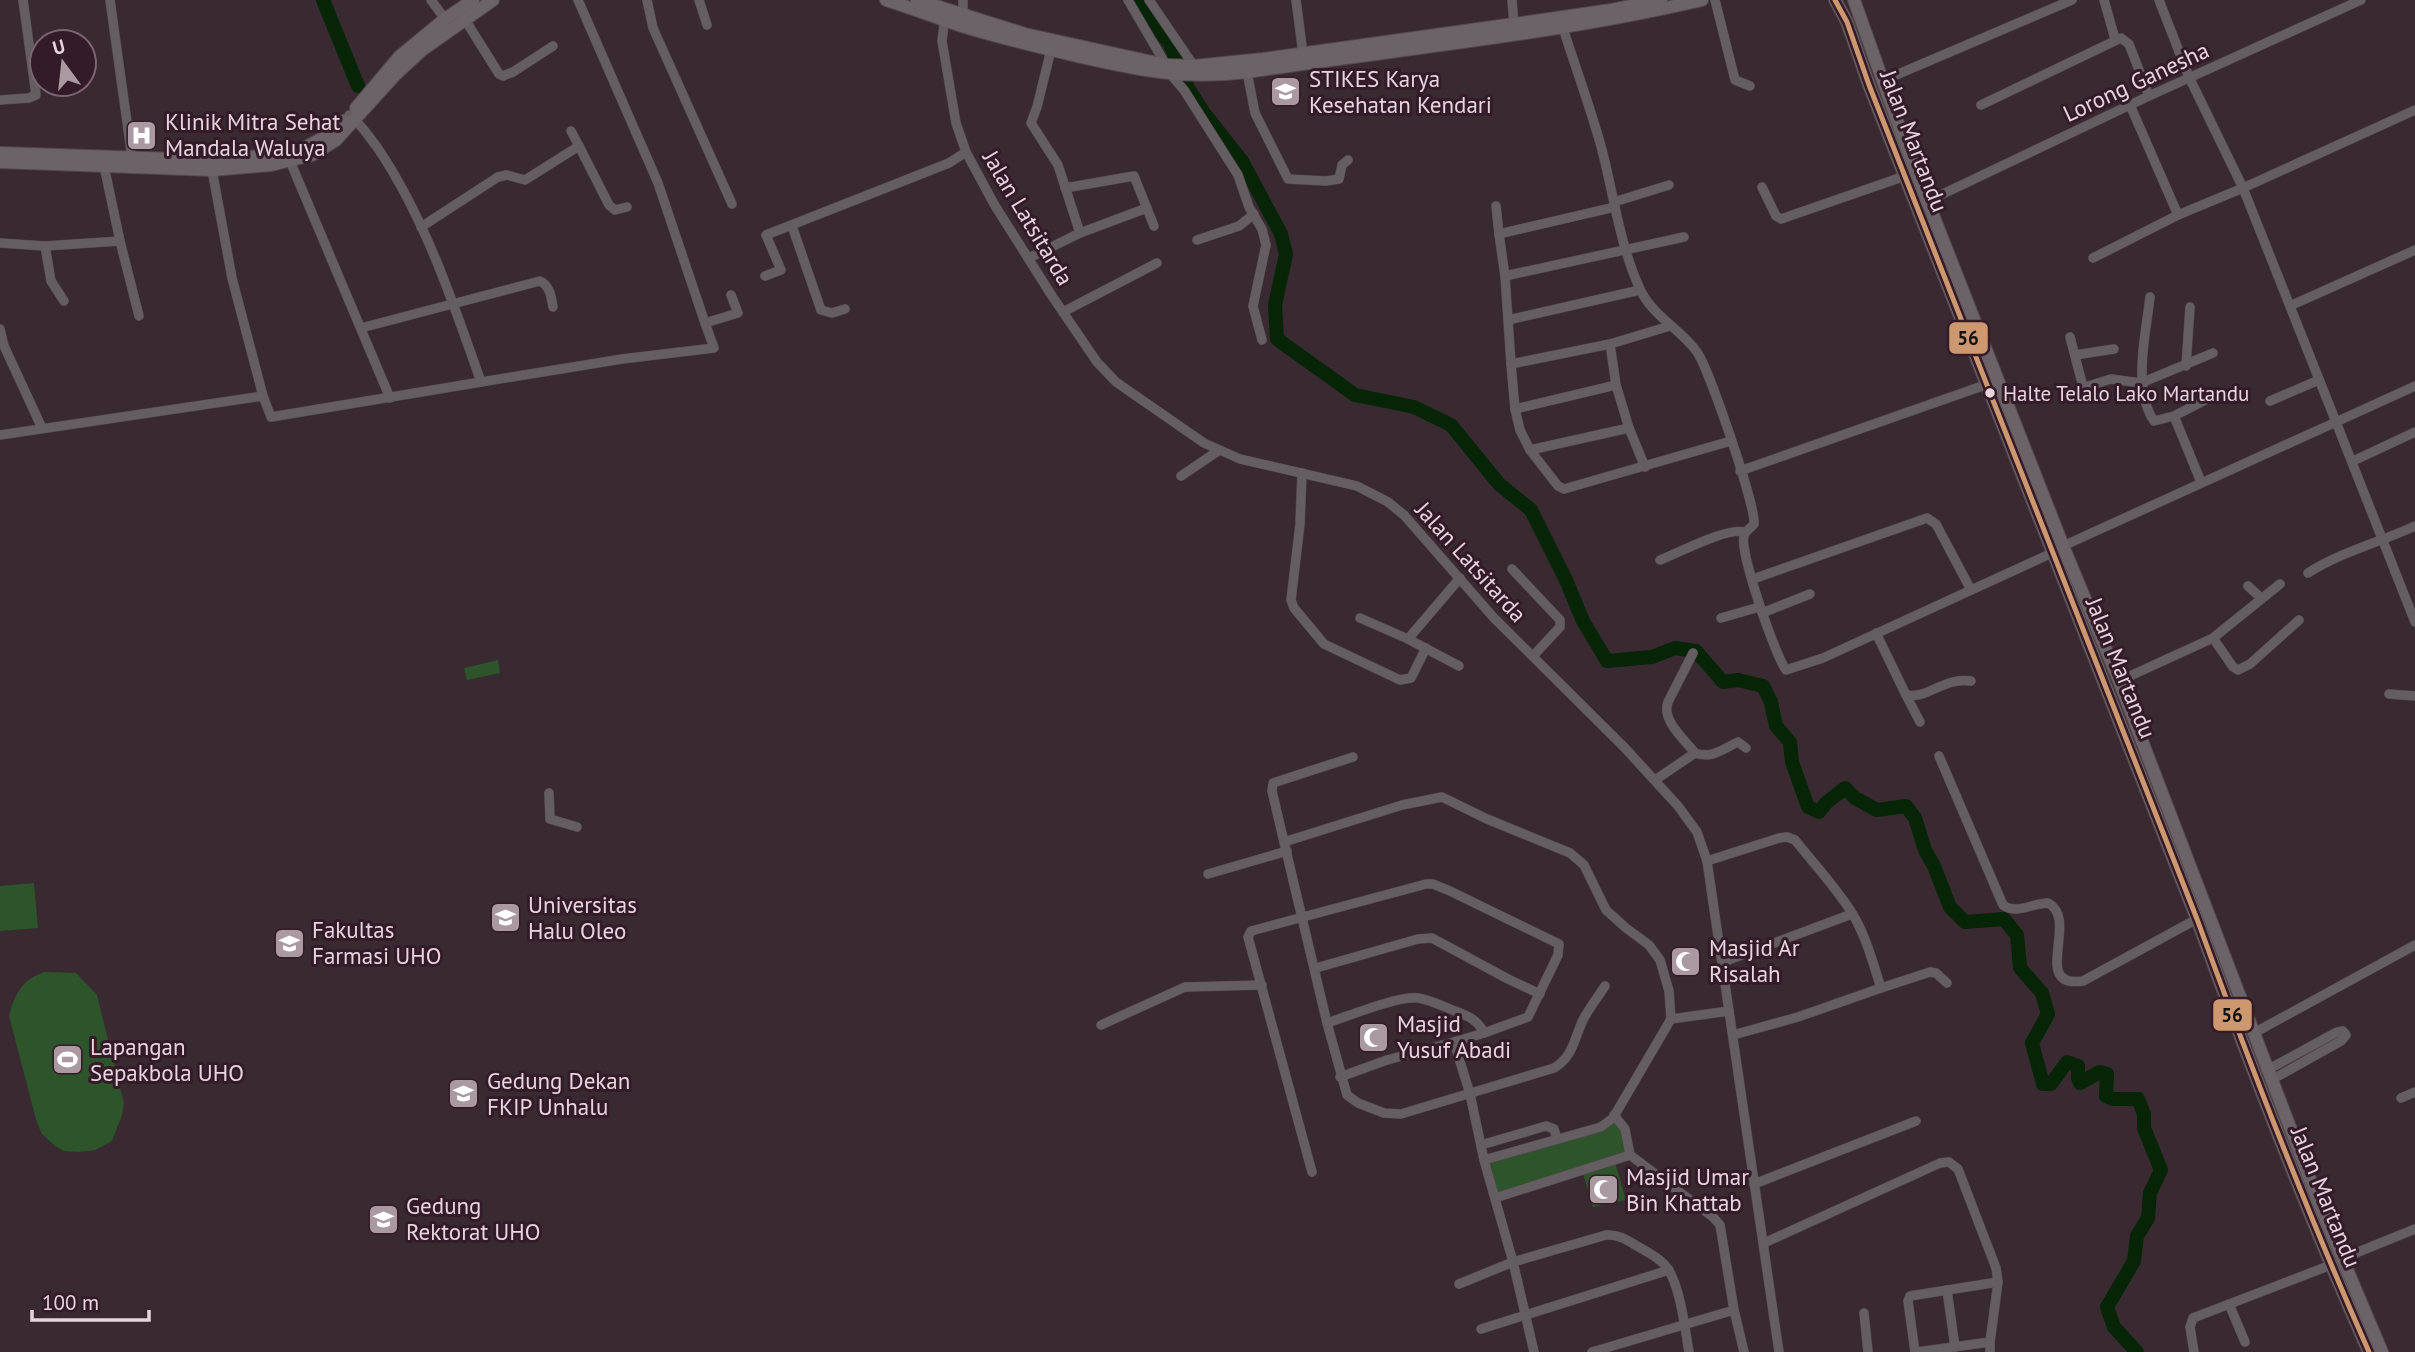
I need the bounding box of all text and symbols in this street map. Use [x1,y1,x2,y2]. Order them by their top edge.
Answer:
north arrow [28,28,98,98]
text: U [50,33,67,60]
street label: Lorong Ganesha [2058,35,2213,128]
place label: STIKES Karya Kesehatan Kendari [1309,64,1492,119]
street label: Jalan Martandu [1874,65,1955,216]
school or university icon: STIKES Karya Kesehatan Kendari [1269,75,1303,109]
place label: Klinik Mitra Sehat Mandala Waluya [165,107,341,162]
hospital icon: Klinik Mitra Sehat Mandala Waluya [125,118,159,152]
street label: Jalan Latsitarda [976,144,1080,290]
line badge: 56 [1948,321,1989,355]
text: 56 [1957,326,1979,350]
place label: Halte Telalo Lako Martandu [2003,380,2249,407]
marker: Halte Telalo Lako Martandu [1983,386,1997,400]
street label: Jalan Latsitarda [1409,495,1533,628]
street label: Jalan Martandu [2080,592,2163,743]
place label: Universitas Halu Oleo [528,890,637,945]
school or university icon: Universitas Halu Oleo [488,901,522,935]
place label: Fakultas Farmasi UHO [312,915,441,970]
school or university icon: Fakultas Farmasi UHO [272,926,306,960]
place label: Masjid Ar Risalah [1709,933,1800,988]
mosque icon: Masjid Ar Risalah [1669,944,1703,978]
line badge: 56 [2212,998,2253,1032]
text: 56 [2221,1003,2243,1027]
place label: Masjid Yusuf Abadi [1397,1009,1511,1064]
mosque icon: Masjid Yusuf Abadi [1357,1020,1391,1054]
place label: Lapangan Sepakbola UHO [90,1032,244,1087]
sports icon: Lapangan Sepakbola UHO [50,1043,84,1077]
place label: Gedung Dekan FKIP Unhalu [487,1066,630,1121]
school or university icon: Gedung Dekan FKIP Unhalu [447,1077,481,1111]
street label: Jalan Martandu [2285,1121,2368,1272]
place label: Masjid Umar Bin Khattab [1626,1162,1749,1217]
mosque icon: Masjid Umar Bin Khattab [1586,1173,1620,1207]
place label: Gedung Rektorat UHO [406,1191,541,1246]
school or university icon: Gedung Rektorat UHO [366,1202,400,1236]
scale bar [32,1278,149,1322]
text: 100 m [42,1289,99,1316]

